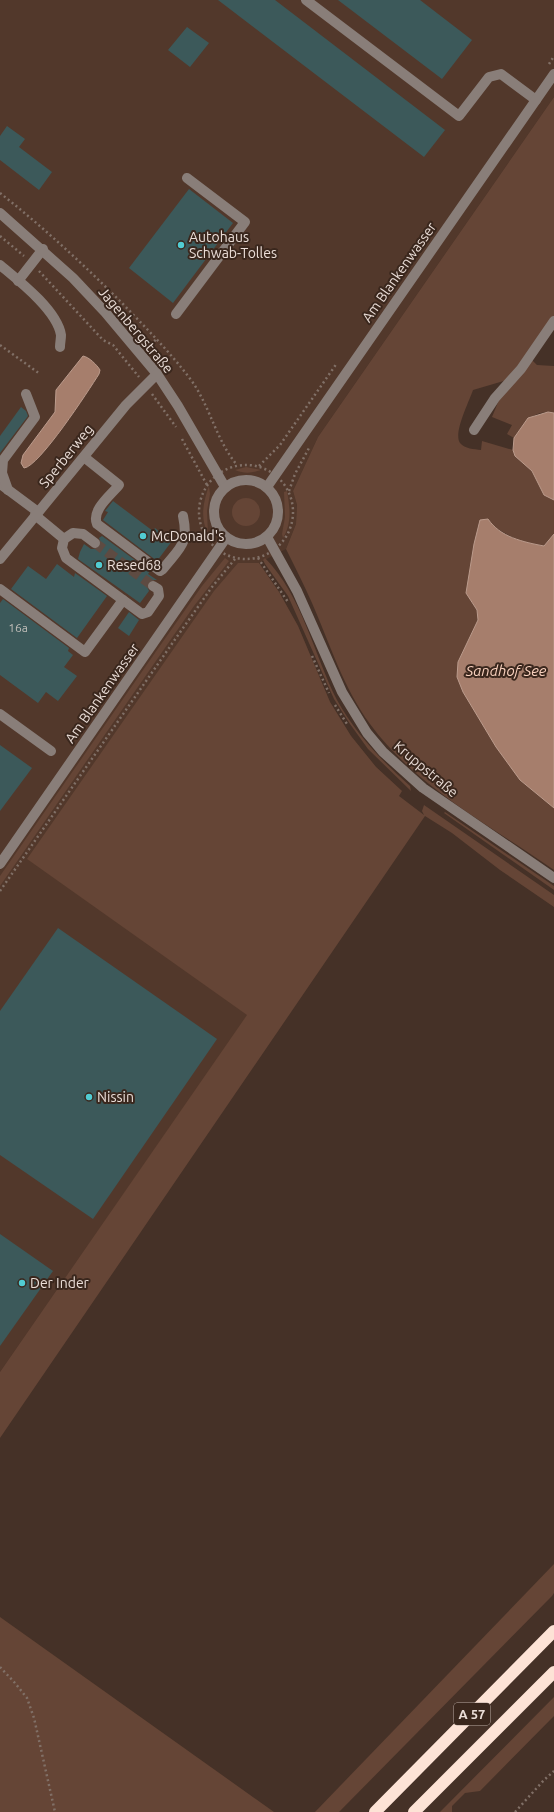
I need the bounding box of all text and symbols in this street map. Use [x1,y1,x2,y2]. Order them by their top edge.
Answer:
street label: Am Blankenwasser [359,219,440,325]
place label: Autohaus Schwab-Tolles [189,229,277,261]
marker: Autohaus Schwab-Tolles [176,240,186,250]
street label: Jagenbergstraße [95,284,177,376]
street label: Sperberweg [36,421,96,491]
place label: McDonald's [151,528,224,544]
marker: McDonald's [138,531,148,541]
place label: Resed68 [107,557,161,573]
marker: Resed68 [94,560,104,570]
house number: 16a [8,621,28,634]
street label: Am Blankenwasser [62,640,143,746]
water label: Sandhof See [465,662,547,679]
street label: Kruppstraße [391,738,461,800]
place label: Nissin [97,1089,134,1105]
marker: Nissin [84,1092,94,1102]
place label: Der Inder [30,1275,90,1291]
marker: Der Inder [17,1278,27,1288]
road number: A 57 [454,1703,490,1725]

